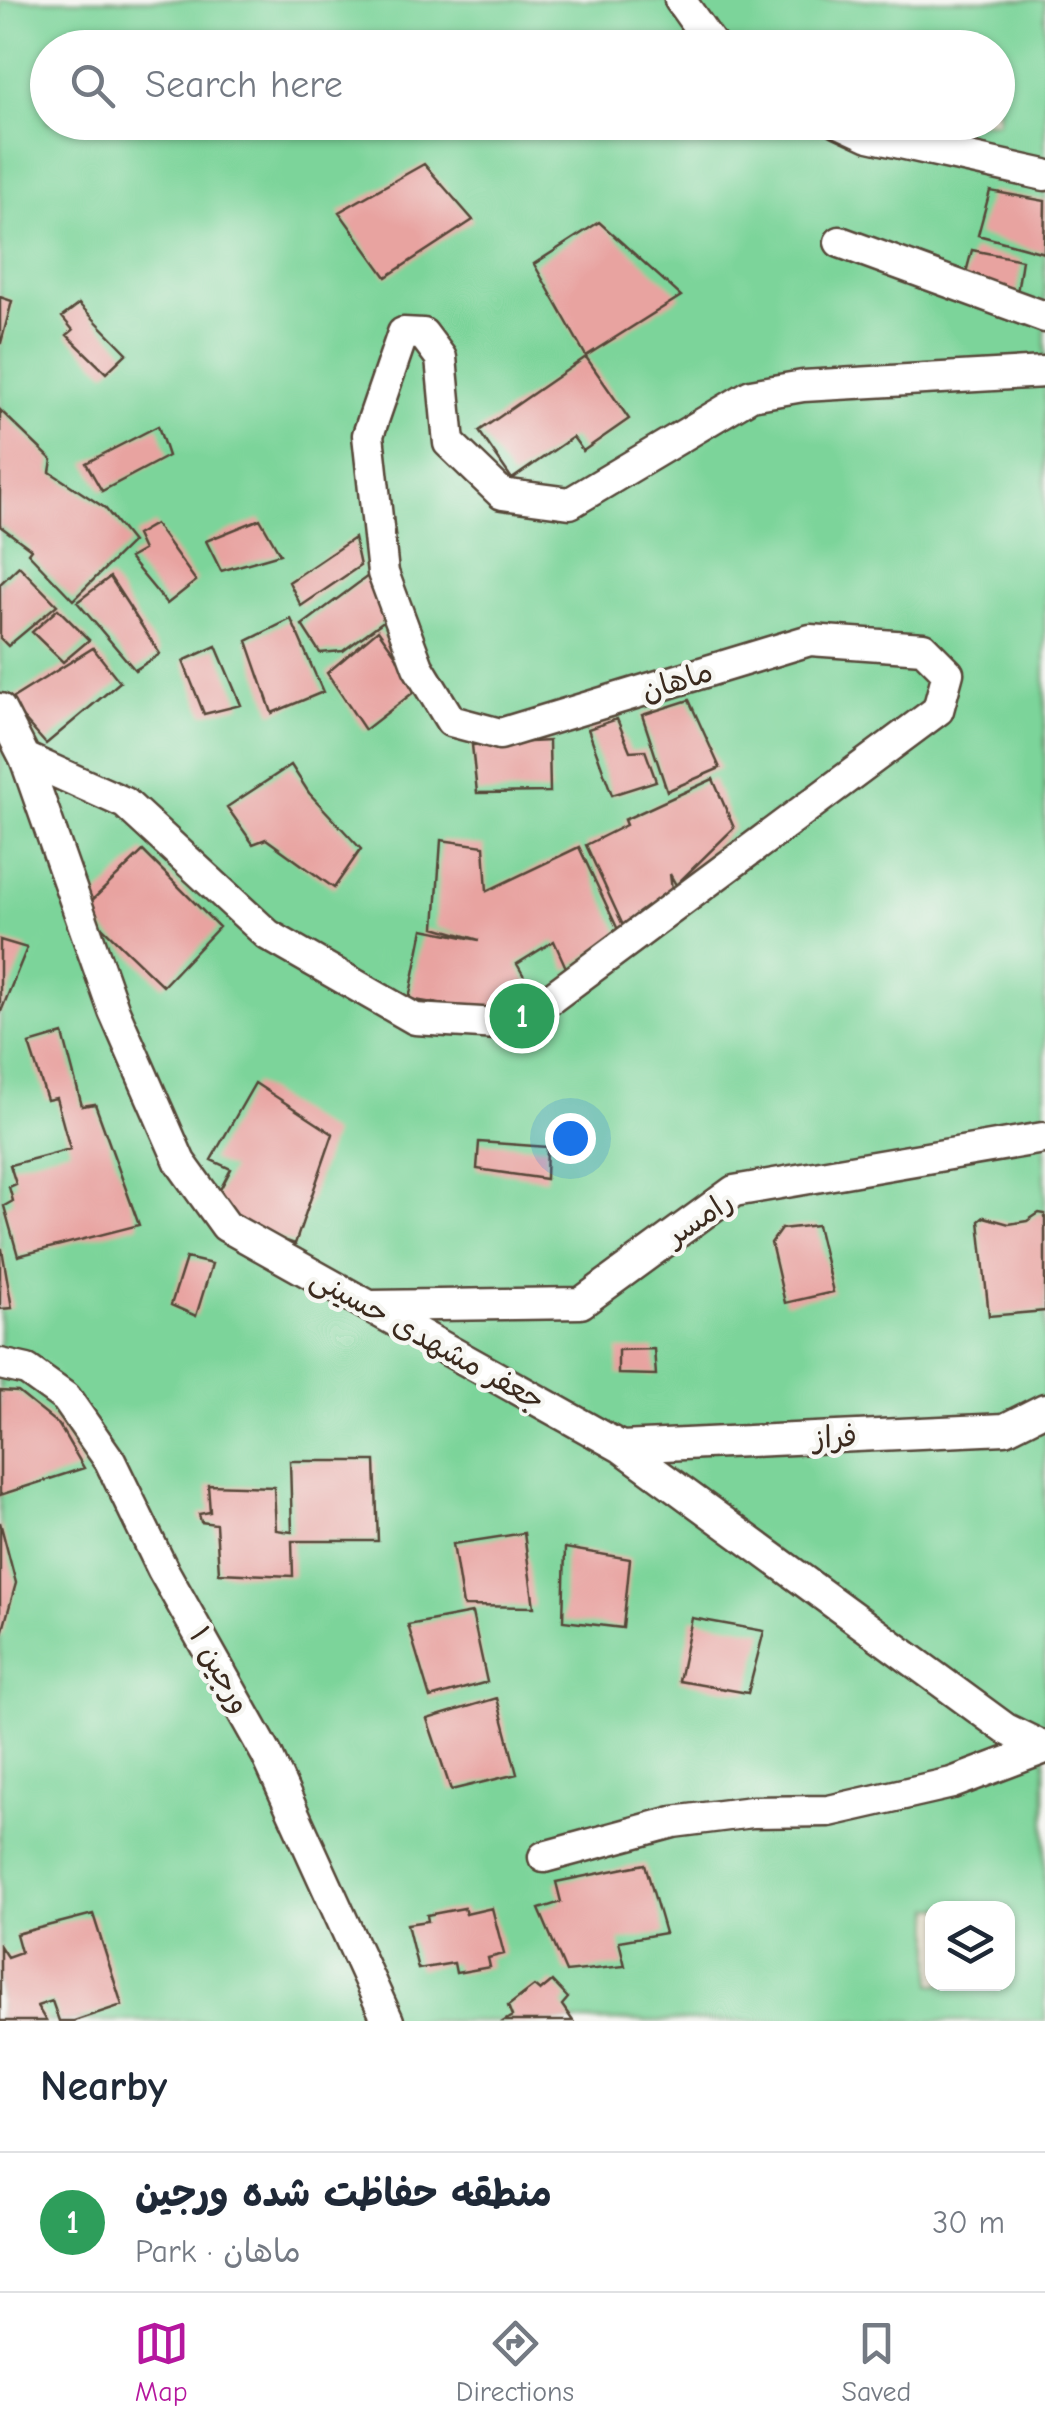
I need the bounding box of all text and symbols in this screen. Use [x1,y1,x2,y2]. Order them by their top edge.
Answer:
search box [30,30,1015,140]
icon: search [65,58,120,113]
text: Search here [145,63,343,107]
street label: ماهان [637,654,717,709]
pin: 1 [490,978,554,1054]
your location [545,1113,596,1164]
street label: رامسر [657,1184,739,1255]
street label: جعفر مشهدی حسینی [304,1261,551,1419]
street label: فراز [809,1419,858,1456]
street label: ورجین ۱ [182,1621,258,1720]
map controls [925,1901,1015,1991]
button: layers [925,1901,1015,1991]
text: Nearby [40,2062,167,2111]
text: منطقه حفاظت شده ورجین [135,2172,552,2216]
text: 1 [66,2204,79,2241]
text: 30 m [932,2204,1005,2241]
text: Park · ماهان [135,2233,301,2270]
tab: Map [134,2316,189,2408]
tab: Directions [456,2316,574,2408]
tab: Saved [841,2316,911,2408]

